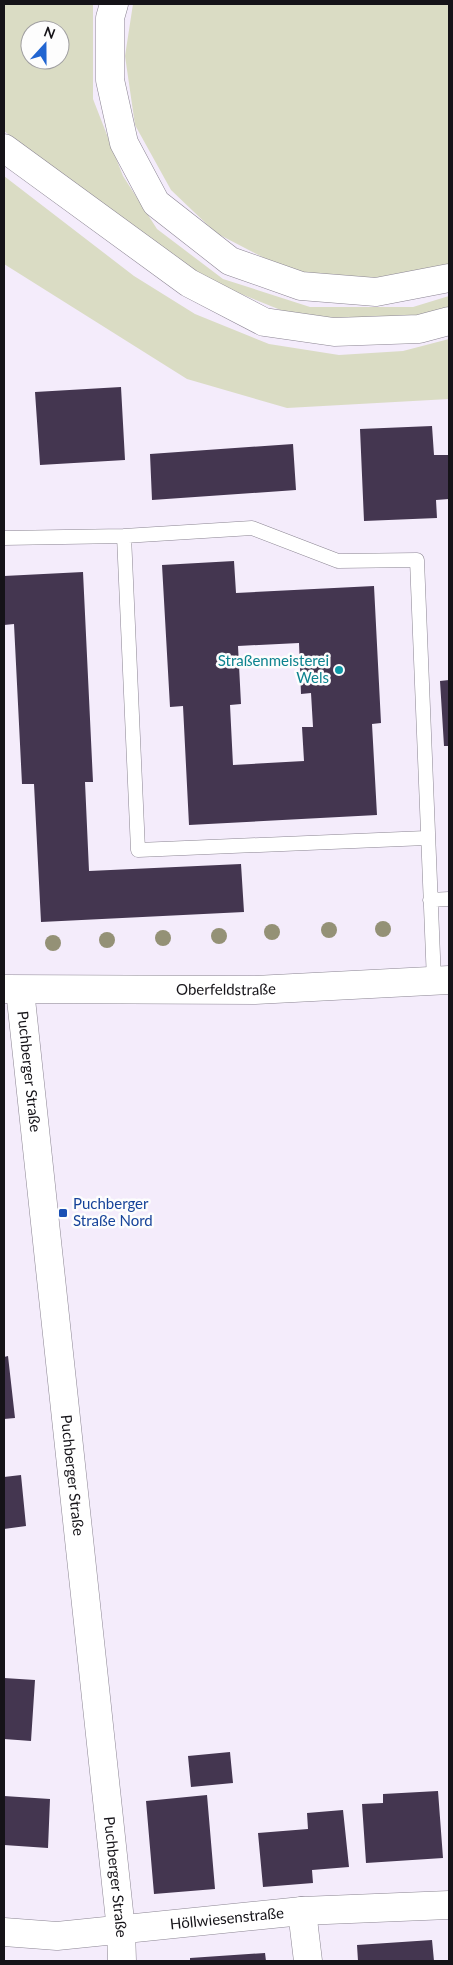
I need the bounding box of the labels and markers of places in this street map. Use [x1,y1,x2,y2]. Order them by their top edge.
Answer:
place label: Straßenmeisterei Wels [218,651,329,686]
marker: Straßenmeisterei Wels [333,664,345,676]
place label: Puchberger Straße Nord [73,1194,153,1229]
marker: Puchberger Straße Nord [57,1207,69,1219]

